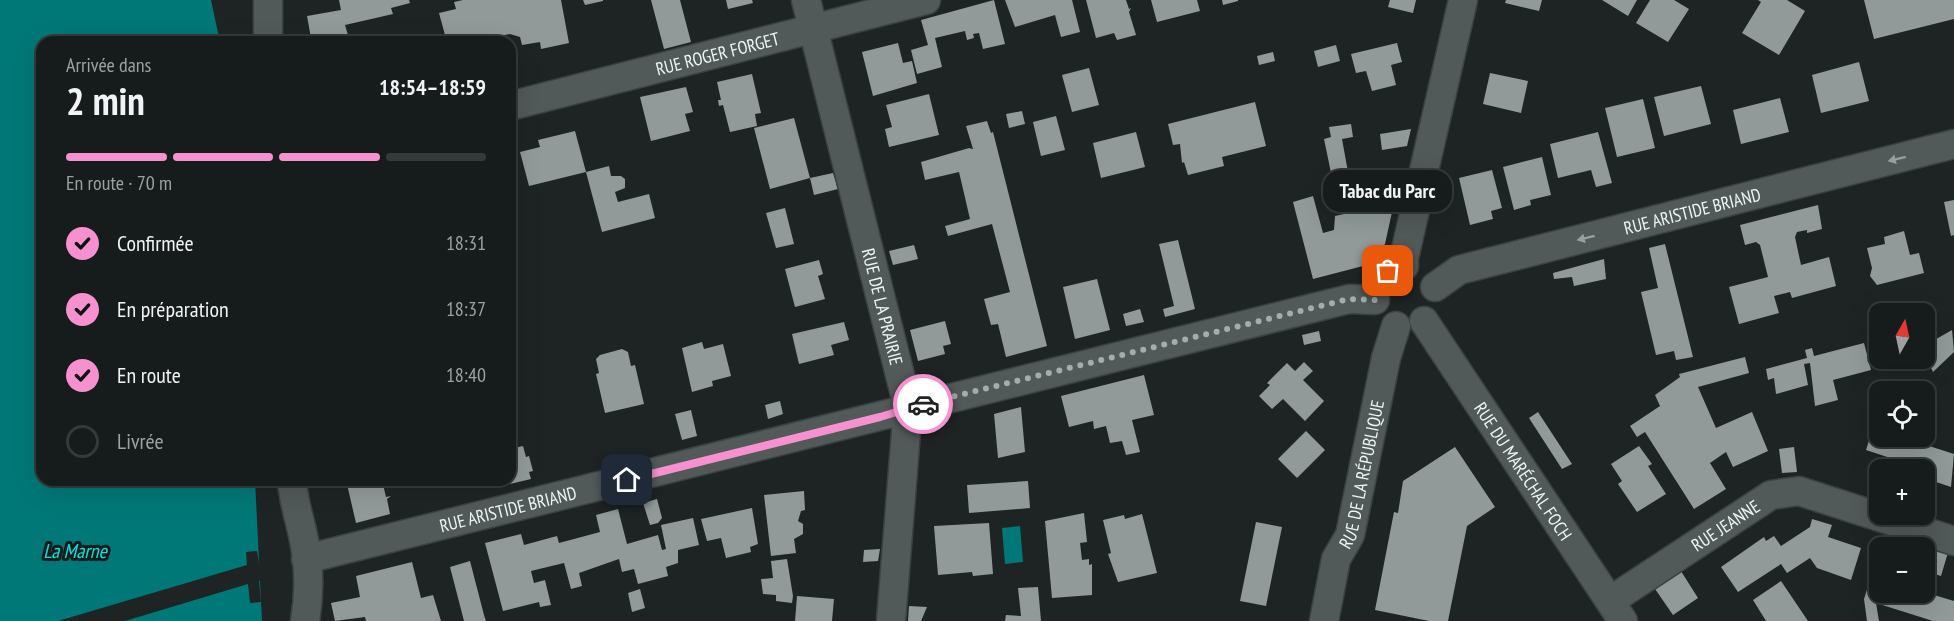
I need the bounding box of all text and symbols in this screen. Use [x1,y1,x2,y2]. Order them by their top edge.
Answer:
street label: RUE ROGER FORGET [653,26,782,80]
text: Arrivée dans [66,52,151,78]
text: 18:54–18:59 [379,73,486,101]
text: 2 min [66,75,145,126]
one-way arrow [1888,154,1907,164]
callout: Tabac du Parc [1324,169,1452,211]
text: En route · 70 m [66,170,172,196]
text: Tabac du Parc [1340,178,1435,204]
street label: RUE ARISTIDE BRIAND [1621,182,1763,239]
icon: check [66,227,99,260]
text: Confirmée [117,229,194,257]
text: 18:31 [446,230,486,256]
one-way arrow [1577,233,1595,243]
pin [1362,245,1413,296]
street label: RUE DE LA PRAIRIE [857,246,909,367]
icon: bag [1371,254,1404,287]
icon: check [66,293,99,326]
text: En préparation [117,295,229,323]
text: 18:37 [446,296,486,322]
north arrow [1869,303,1935,369]
map controls [1869,303,1935,603]
icon: check [66,359,99,392]
text: En route [117,361,181,389]
text: 18:40 [446,362,486,388]
courier [893,374,953,434]
button: locate [1869,381,1935,447]
icon: car [907,388,940,421]
street label: RUE DE LA RÉPUBLIQUE [1333,398,1389,552]
street label: RUE DU MARÉCHAL FOCH [1469,398,1578,544]
text: Livrée [117,427,163,455]
pin [601,454,652,505]
button: + [1869,459,1935,525]
icon: home [610,463,643,496]
street label: RUE ARISTIDE BRIAND [437,481,579,537]
street label: RUE JEANNE [1687,494,1764,556]
button: − [1869,537,1935,603]
water label: La Marne [43,538,108,564]

